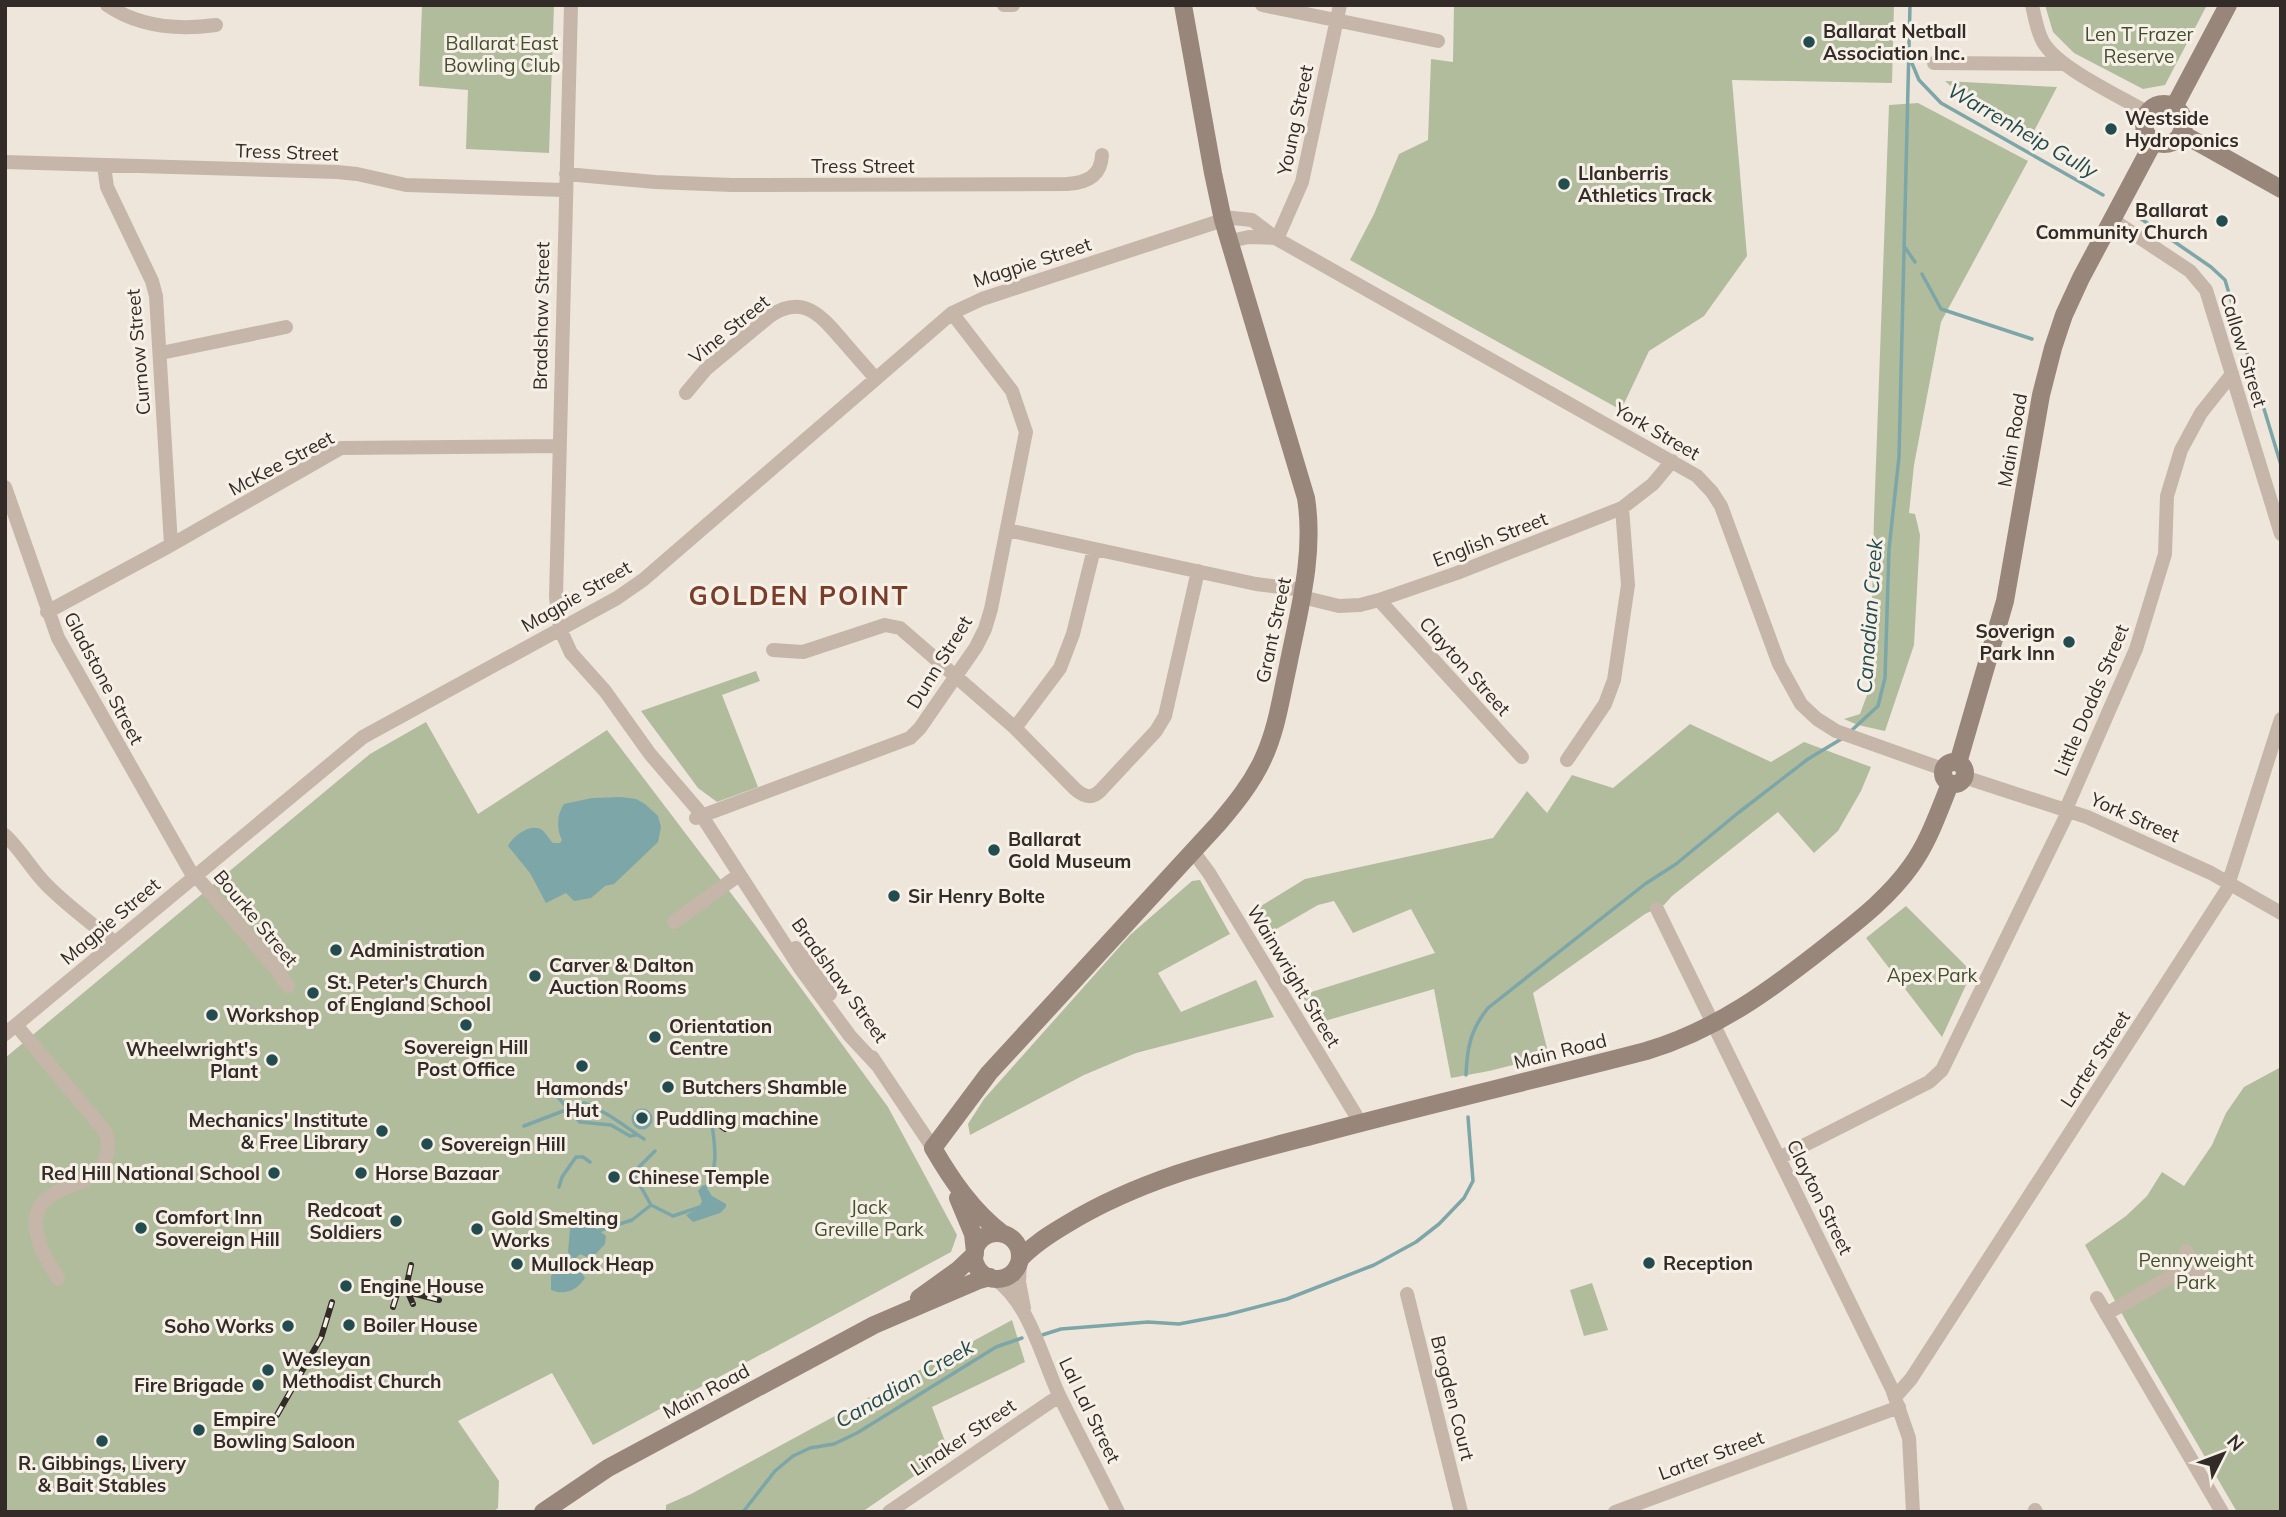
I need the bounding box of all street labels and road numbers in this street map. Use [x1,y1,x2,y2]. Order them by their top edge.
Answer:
street label: Young Street [1271,62,1318,178]
street label: Tress Street [235,138,339,166]
street label: Tress Street [811,154,915,178]
street label: Magpie Street [970,231,1094,292]
street label: Bradshaw Street [528,241,554,390]
street label: Curnow Street [121,288,155,416]
street label: Vine Street [684,289,774,369]
street label: Callow Street [2215,290,2273,410]
street label: Main Road [1992,391,2032,489]
street label: York Street [1609,396,1704,465]
street label: McKee Street [224,425,338,501]
street label: English Street [1429,506,1551,572]
street label: Magpie Street [517,555,636,637]
street label: Grant Street [1250,575,1296,685]
street label: Gladstone Street [59,608,149,749]
street label: Dunn Street [901,611,977,713]
street label: Clayton Street [1414,611,1516,721]
street label: Little Dodds Street [2048,620,2134,779]
street label: York Street [2086,786,2184,847]
street label: Bourke Street [209,865,304,972]
street label: Magpie Street [55,872,165,970]
street label: Wainwright Street [1242,901,1346,1052]
street label: Bradshaw Street [787,913,894,1047]
street label: Larter Street [2055,1006,2135,1112]
street label: Main Road [1511,1028,1609,1074]
street label: Clayton Street [1782,1136,1858,1259]
street label: Brogden Court [1426,1333,1480,1463]
street label: Lal Lal Street [1054,1353,1126,1467]
street label: Main Road [658,1358,754,1424]
street label: Linaker Street [906,1393,1020,1481]
street label: Larter Street [1655,1425,1767,1485]

